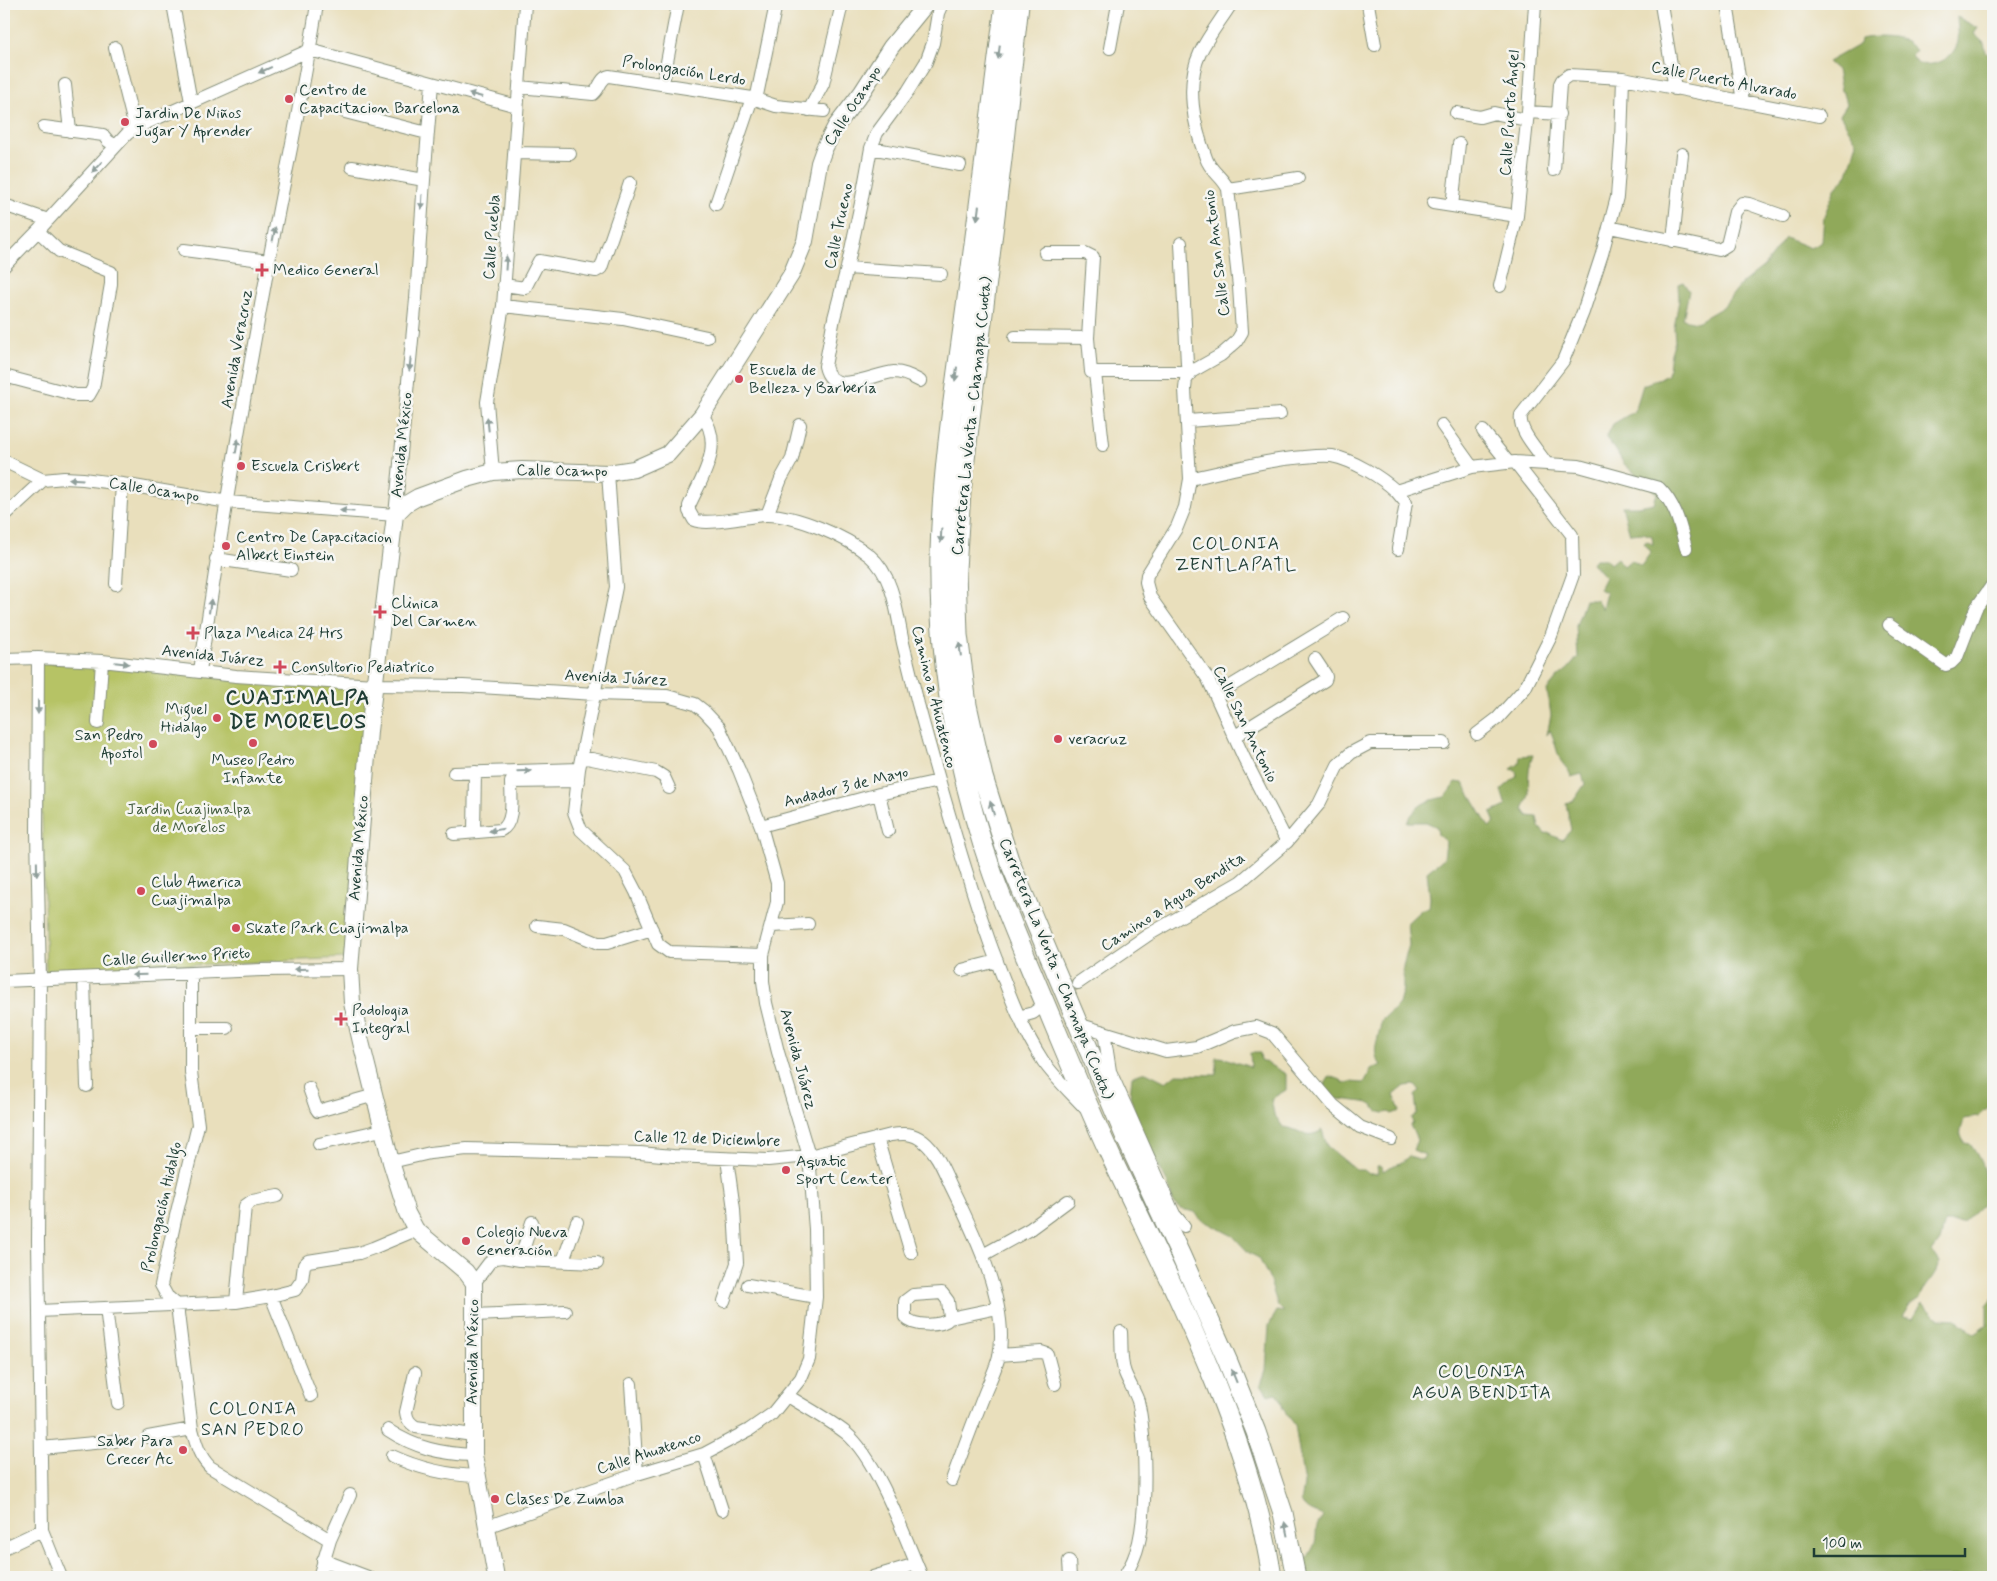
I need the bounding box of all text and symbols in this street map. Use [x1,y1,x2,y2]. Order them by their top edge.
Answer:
one-way arrow [995,44,1003,60]
street label: Calle Puerto Ángel [1495,49,1526,177]
street label: Prolongación Lerdo [621,51,747,92]
street label: Calle Puerto Alvarado [1649,57,1799,105]
street label: Calle Ocampo [819,62,887,150]
one-way arrow [258,66,272,74]
place label: Centro de Capacitacion Barcelona [299,80,460,119]
one-way arrow [467,91,482,99]
marker: Centro de Capacitacion Barcelona [283,93,295,105]
place label: Jardin De Niños Jugar Y Aprender [135,103,252,143]
marker: Jardin De Niños Jugar Y Aprender [119,116,131,128]
one-way arrow [91,161,103,173]
street label: Calle Trueno [820,181,858,271]
street label: Calle San Antonio [1199,188,1235,318]
street label: Calle Puebla [479,193,505,280]
one-way arrow [418,194,426,210]
one-way arrow [974,206,982,222]
one-way arrow [271,225,279,241]
one-way arrow [502,255,510,271]
place label: Medico General [273,260,379,281]
marker: Medico General [255,263,269,277]
street label: Carretera La Venta - Chamapa (Cuota) [947,275,997,556]
street label: Avenida Veracruz [216,288,258,410]
one-way arrow [406,356,414,372]
place label: Escuela de Belleza y Barbería [749,360,877,399]
one-way arrow [952,367,960,383]
marker: Escuela de Belleza y Barbería [733,373,745,385]
street label: Avenida México [386,391,418,499]
one-way arrow [484,416,492,432]
one-way arrow [234,437,242,453]
place label: Escuela Crisbert [251,456,360,477]
marker: Escuela Crisbert [235,460,247,472]
street label: Calle Ocampo [516,460,608,482]
street label: Calle Ocampo [107,472,201,508]
one-way arrow [67,475,83,483]
one-way arrow [339,507,355,515]
place label: Centro De Capacitacion Albert Einstein [236,527,392,566]
one-way arrow [936,528,944,544]
district label: COLONIA ZENTLAPATL [1175,532,1297,577]
marker: Centro De Capacitacion Albert Einstein [220,540,232,552]
place label: Clinica Del Carmen [391,593,478,632]
one-way arrow [206,597,214,613]
marker: Clinica Del Carmen [373,605,387,619]
place label: Plaza Medica 24 Hrs [204,623,343,644]
street label: Camino a Ahuatenco [906,624,962,770]
marker: Plaza Medica 24 Hrs [186,626,200,640]
street label: Avenida Juárez [161,640,266,672]
one-way arrow [956,641,964,657]
place label: Consultorio Pediatrico [291,657,434,678]
one-way arrow [114,659,130,667]
marker: Consultorio Pediatrico [273,660,287,674]
street label: Calle San Antonio [1208,662,1282,786]
street label: Avenida Juárez [564,665,668,691]
district label: CUAJIMALPA DE MORELOS [226,684,370,736]
one-way arrow [33,699,41,715]
place label: Miguel Hidalgo [161,699,207,738]
marker: Miguel Hidalgo [211,712,223,724]
place label: San Pedro Apostol [75,725,143,765]
place label: veracruz [1068,729,1127,750]
marker: veracruz [1052,733,1064,745]
marker: Museo Pedro Infante [247,737,259,749]
marker: San Pedro Apostol [147,738,159,750]
place label: Museo Pedro Infante [211,750,295,789]
street label: Andador 3 de Mayo [782,761,910,813]
one-way arrow [516,767,532,775]
street label: Avenida México [344,794,374,902]
park label: Jardin Cuajimalpa de Morelos [127,799,251,838]
one-way arrow [987,800,995,815]
one-way arrow [487,826,503,834]
street label: Carretera La Venta - Chamapa (Cuota) [994,835,1118,1103]
street label: Camino a Agua Bendita [1097,847,1249,957]
one-way arrow [34,861,42,877]
place label: Club America Cuajimalpa [151,872,242,911]
marker: Club America Cuajimalpa [135,885,147,897]
place label: Skate Park Cuajimalpa [246,918,409,939]
marker: Skate Park Cuajimalpa [230,922,242,934]
street label: Calle Guillermo Prieto [101,943,251,971]
one-way arrow [293,965,309,973]
one-way arrow [131,972,147,980]
place label: Podologia Integral [352,1000,410,1040]
street label: Avenida Juárez [774,1006,822,1112]
marker: Podologia Integral [334,1012,348,1026]
street label: Calle 12 de Diciembre [633,1126,781,1152]
street label: Prolongación Hidalgo [137,1140,188,1275]
place label: Aquatic Sport Center [796,1151,893,1190]
marker: Aquatic Sport Center [780,1164,792,1176]
place label: Colegio Nueva Generación [476,1222,568,1261]
marker: Colegio Nueva Generación [460,1235,472,1247]
street label: Avenida México [462,1299,484,1405]
district label: COLONIA AGUA BENDITA [1412,1360,1552,1405]
one-way arrow [1230,1368,1238,1383]
district label: COLONIA SAN PEDRO [201,1397,305,1442]
street label: Calle Ahuatenco [594,1426,704,1480]
place label: Saber Para Crecer Ac [97,1431,173,1470]
marker: Saber Para Crecer Ac [177,1444,189,1456]
place label: Clases De Zumba [505,1489,625,1510]
marker: Clases De Zumba [489,1493,501,1505]
one-way arrow [1282,1522,1290,1537]
scale bar [1814,1526,1966,1558]
text: 100 m [1822,1534,1862,1554]

